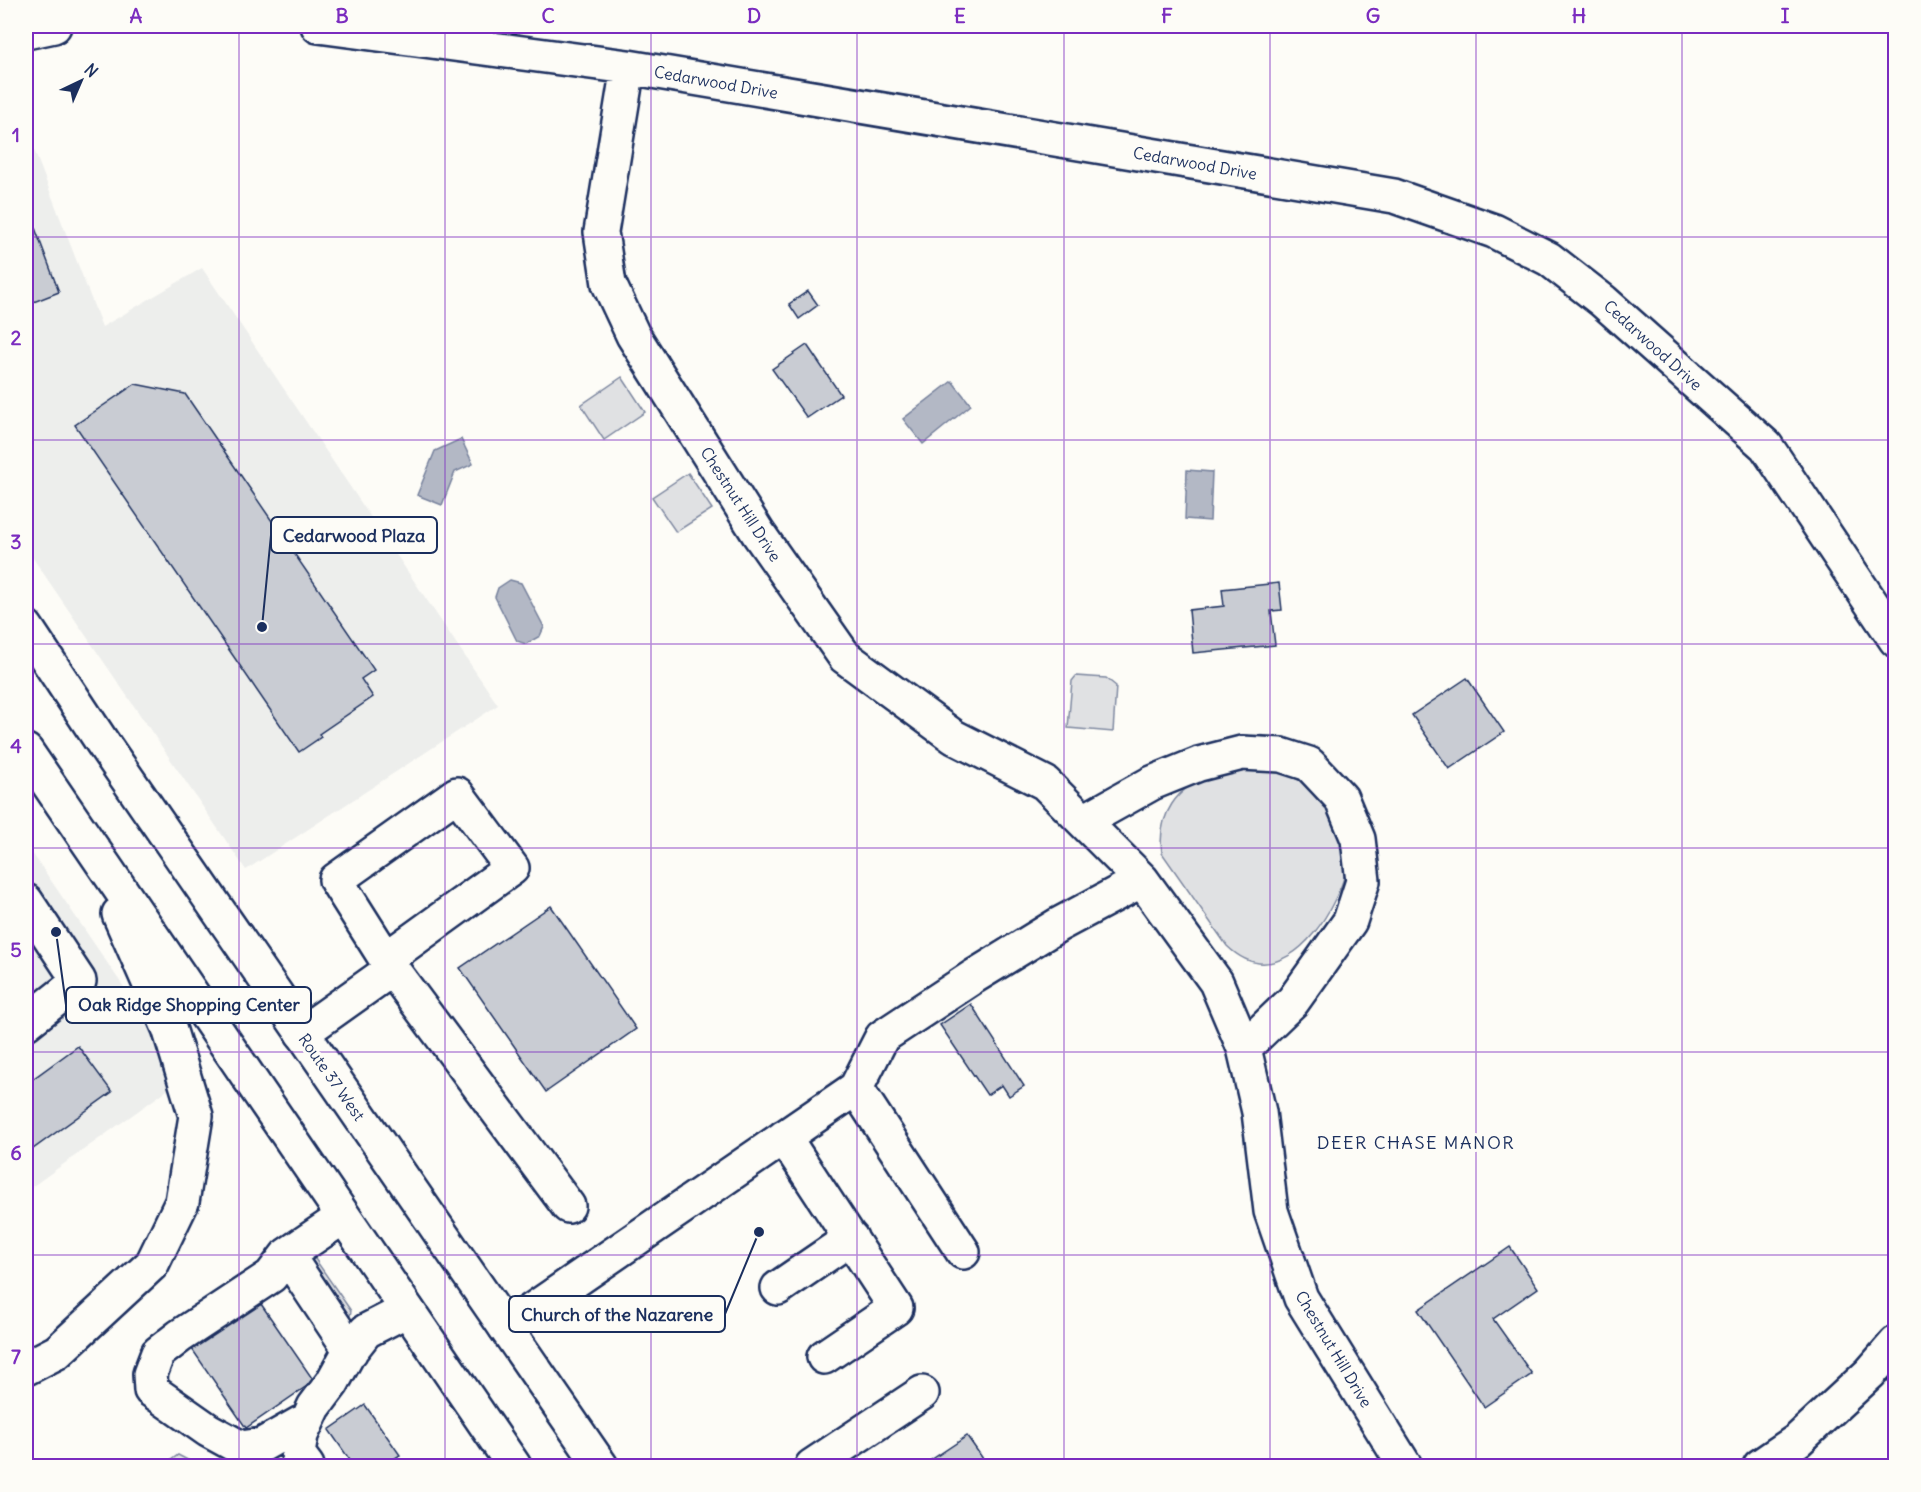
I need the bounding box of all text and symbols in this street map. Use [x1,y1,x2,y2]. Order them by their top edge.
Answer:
text: A [130,3,143,28]
text: B [335,3,349,28]
text: C [541,3,555,28]
text: D [747,3,761,28]
text: E [954,3,966,28]
text: F [1161,3,1173,28]
text: G [1366,3,1380,28]
text: H [1572,3,1586,28]
text: I [1781,3,1790,28]
north arrow [51,51,111,111]
text: N [80,59,102,81]
street label: Cedarwood Drive [652,61,780,103]
text: 1 [12,122,20,147]
street label: Cedarwood Drive [1131,142,1259,184]
street label: Cedarwood Drive [1600,296,1706,394]
text: 2 [11,325,22,350]
street label: Chestnut Hill Drive [696,443,786,565]
callout: Cedarwood Plaza [271,517,437,553]
text: Cedarwood Plaza [283,524,425,547]
text: 3 [10,529,22,554]
text: 4 [10,733,22,758]
text: 5 [10,937,22,962]
callout: Oak Ridge Shopping Center [66,987,311,1023]
text: Oak Ridge Shopping Center [78,993,301,1016]
street label: Route 37 West [295,1029,370,1125]
district label: DEER CHASE MANOR [1317,1131,1515,1154]
text: 6 [10,1140,22,1165]
street label: Chestnut Hill Drive [1291,1287,1377,1411]
callout: Church of the Nazarene [509,1296,725,1332]
text: Church of the Nazarene [521,1303,713,1326]
text: 7 [11,1344,21,1369]

